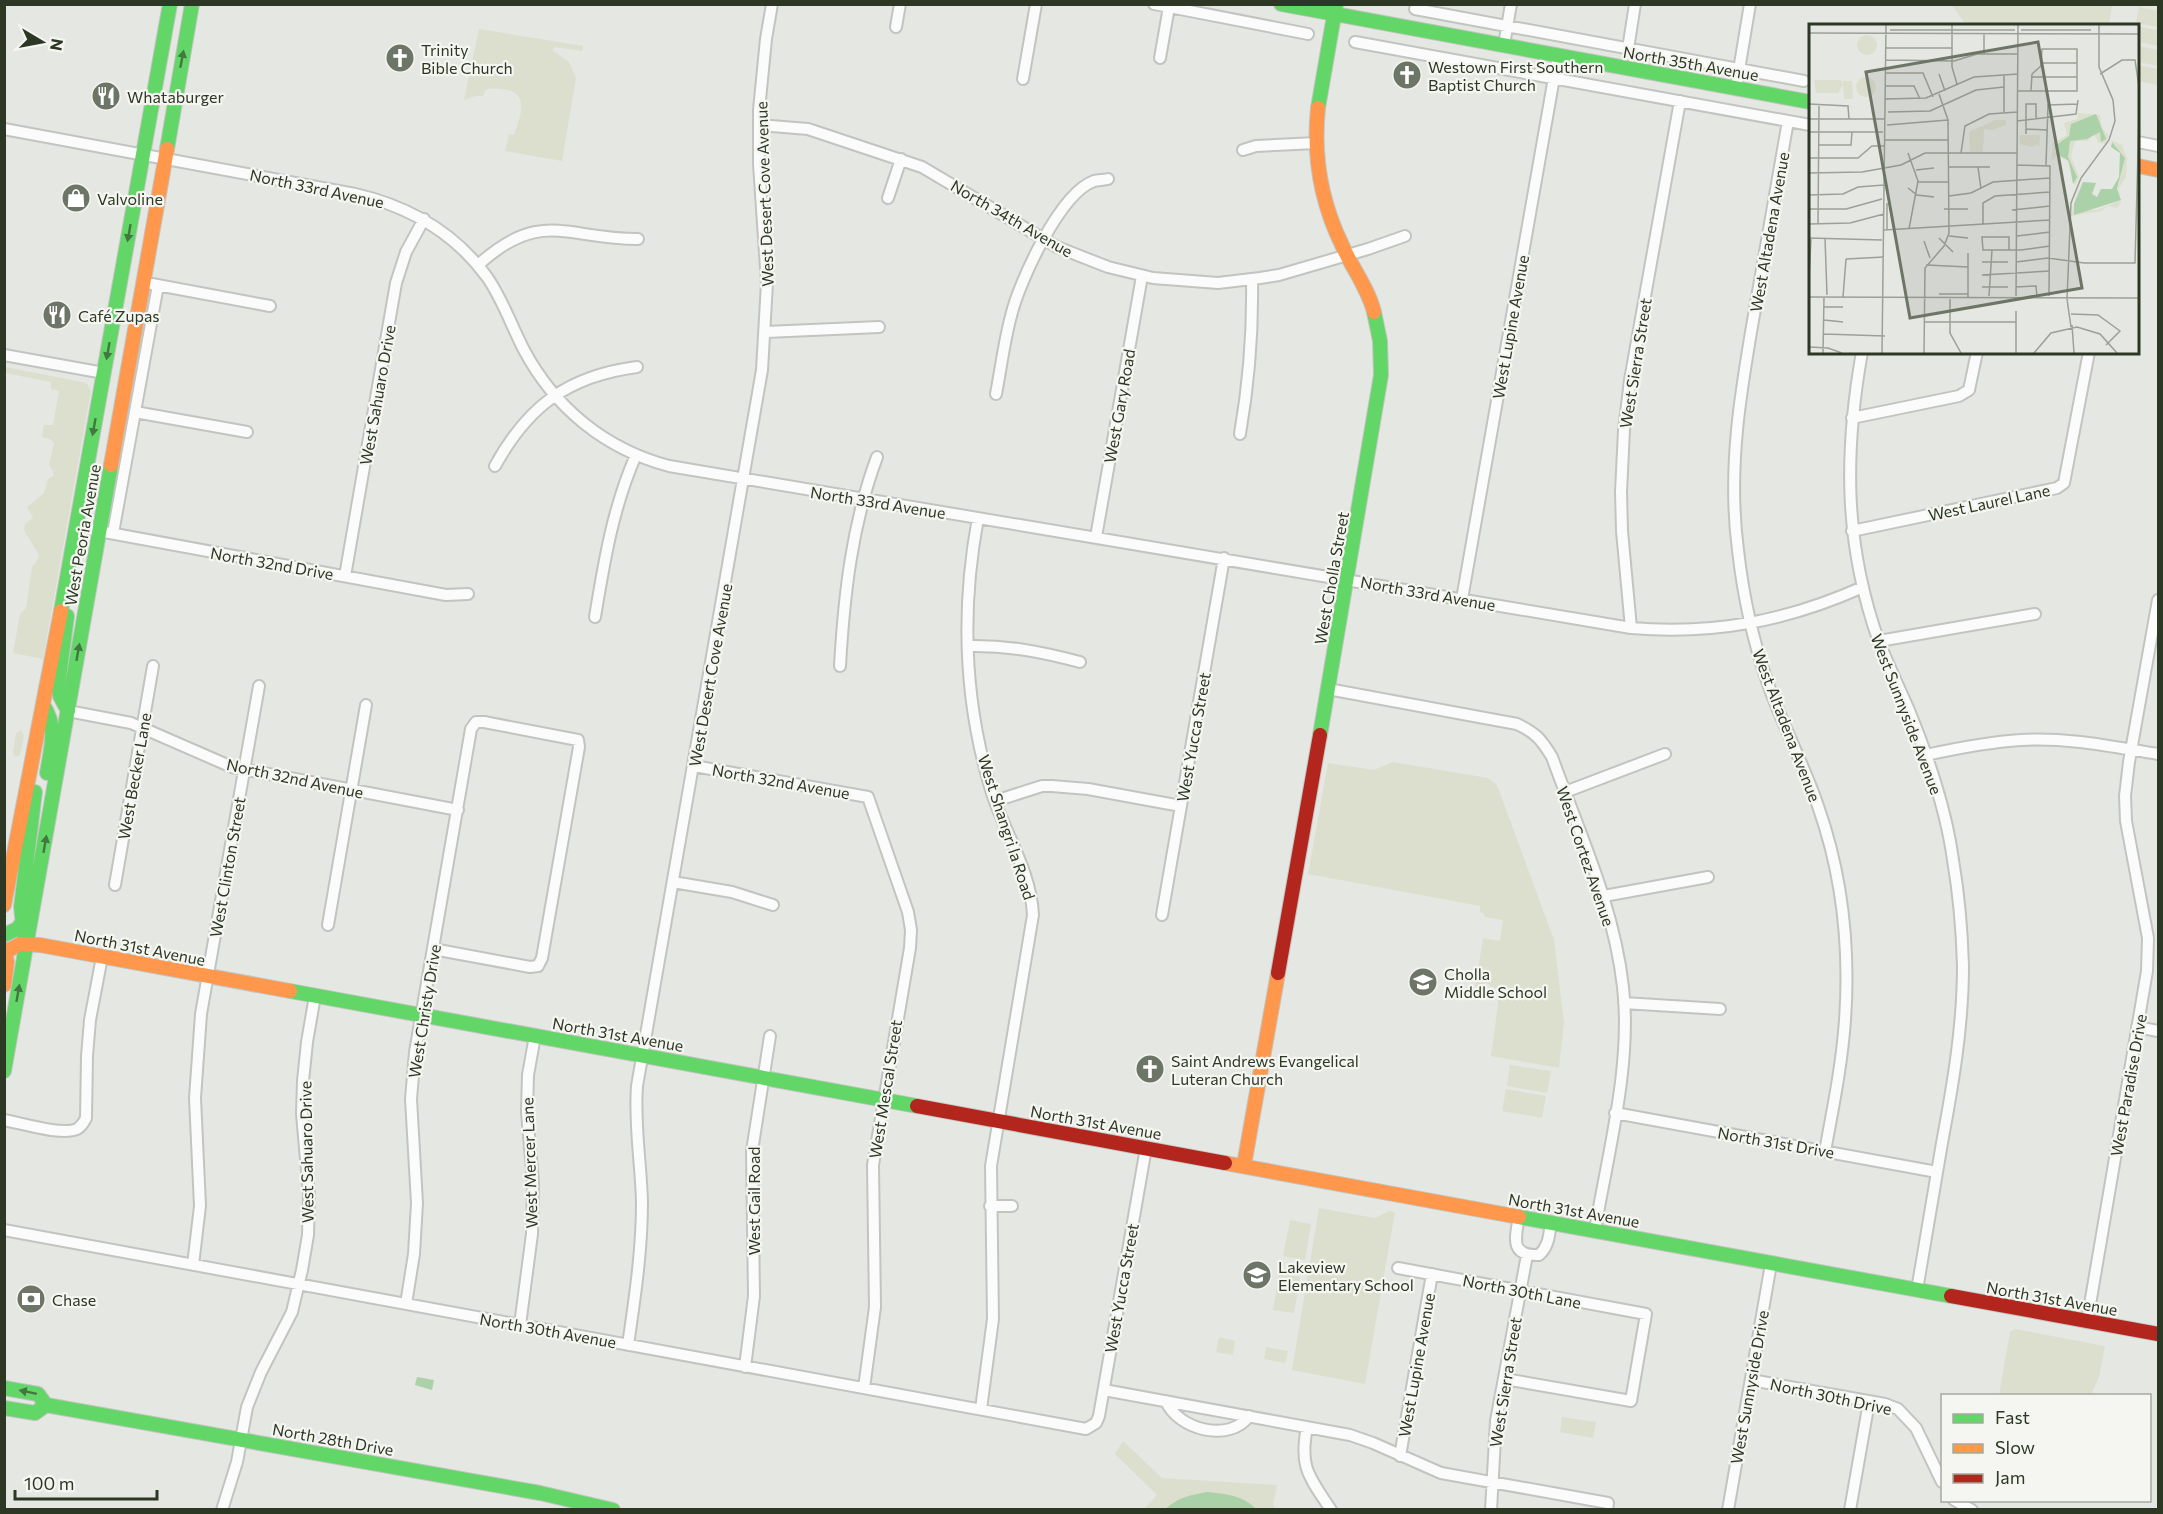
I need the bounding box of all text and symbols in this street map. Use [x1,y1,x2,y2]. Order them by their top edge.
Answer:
north arrow [12,12,72,72]
inset map [1809,24,2139,354]
text: N [47,37,68,52]
place label: Trinity Bible Church [421,40,513,77]
church icon: Trinity Bible Church [384,42,416,74]
street label: North 35th Avenue [1622,42,1760,84]
one-way arrow [178,49,187,68]
place label: Westown First Southern Baptist Church [1428,57,1604,94]
church icon: Westown First Southern Baptist Church [1391,59,1423,91]
restaurant icon: Whataburger [90,80,122,112]
place label: Whataburger [127,87,225,106]
street label: West Desert Cove Avenue [751,101,777,287]
street label: West Altadena Avenue [1746,151,1792,313]
street label: North 33rd Avenue [248,164,386,212]
street label: North 34th Avenue [948,175,1076,261]
shop icon: Valvoline [60,182,92,214]
place label: Valvoline [97,189,163,208]
one-way arrow [124,223,133,242]
street label: West Lupine Avenue [1488,253,1532,401]
street label: West Sierra Street [1615,296,1655,430]
restaurant icon: Café Zupas [41,299,73,331]
place label: Café Zupas [78,306,160,325]
street label: West Sahuaro Drive [355,323,399,467]
one-way arrow [103,342,112,361]
street label: West Gary Road [1100,347,1138,465]
one-way arrow [89,418,98,437]
street label: West Peoria Avenue [60,463,104,607]
street label: West Laurel Lane [1926,480,2052,524]
street label: North 33rd Avenue [809,482,947,522]
street label: West Cholla Street [1310,509,1352,646]
street label: North 32nd Drive [209,543,335,583]
street label: North 33rd Avenue [1359,572,1497,614]
street label: West Desert Cove Avenue [685,582,735,768]
street label: West Sunnyside Avenue [1868,631,1946,797]
one-way arrow [74,642,83,661]
street label: West Altadena Avenue [1749,646,1825,804]
street label: West Yucca Street [1172,670,1214,803]
street label: West Becker Lane [113,711,155,841]
street label: West Shangri la Road [975,752,1039,902]
street label: North 32nd Avenue [225,754,365,802]
street label: North 32nd Avenue [711,760,851,802]
street label: West Cortez Avenue [1553,784,1619,928]
street label: West Clinton Street [205,795,249,939]
one-way arrow [40,834,49,853]
street label: North 31st Avenue [73,925,207,969]
street label: West Christy Drive [404,943,444,1079]
place label: Cholla Middle School [1444,964,1547,1001]
school or university icon: Cholla Middle School [1407,966,1439,998]
one-way arrow [14,983,23,1002]
street label: West Paradise Drive [2106,1012,2150,1158]
street label: North 31st Avenue [551,1013,685,1055]
street label: West Mescal Street [865,1018,905,1160]
place label: Saint Andrews Evangelical Luteran Church [1171,1051,1359,1088]
church icon: Saint Andrews Evangelical Luteran Church [1134,1053,1166,1085]
street label: West Sahuaro Drive [295,1081,317,1223]
street label: West Mercer Lane [517,1097,541,1229]
street label: North 31st Avenue [1029,1101,1163,1143]
street label: North 31st Drive [1716,1122,1836,1162]
street label: West Gail Road [744,1146,763,1256]
street label: North 31st Avenue [1507,1189,1641,1231]
street label: West Yucca Street [1100,1221,1142,1354]
place label: Lakeview Elementary School [1278,1257,1414,1294]
school or university icon: Lakeview Elementary School [1241,1259,1273,1291]
street label: North 30th Lane [1461,1270,1583,1312]
street label: North 31st Avenue [1985,1277,2119,1319]
bank icon: Chase [15,1283,47,1315]
place label: Chase [52,1290,96,1309]
street label: West Lupine Avenue [1394,1291,1438,1439]
street label: North 30th Avenue [478,1309,618,1351]
street label: West Sunnyside Drive [1726,1309,1772,1465]
street label: West Sierra Street [1485,1315,1525,1449]
street label: North 30th Drive [1768,1374,1894,1418]
one-way arrow [19,1387,37,1397]
legend [1941,1394,2151,1502]
text: Fast [1995,1406,2030,1428]
street label: North 28th Drive [271,1419,395,1459]
text: Slow [1995,1436,2035,1458]
scale bar [15,1463,158,1501]
text: Jam [1995,1466,2025,1488]
text: 100 m [24,1472,74,1494]

